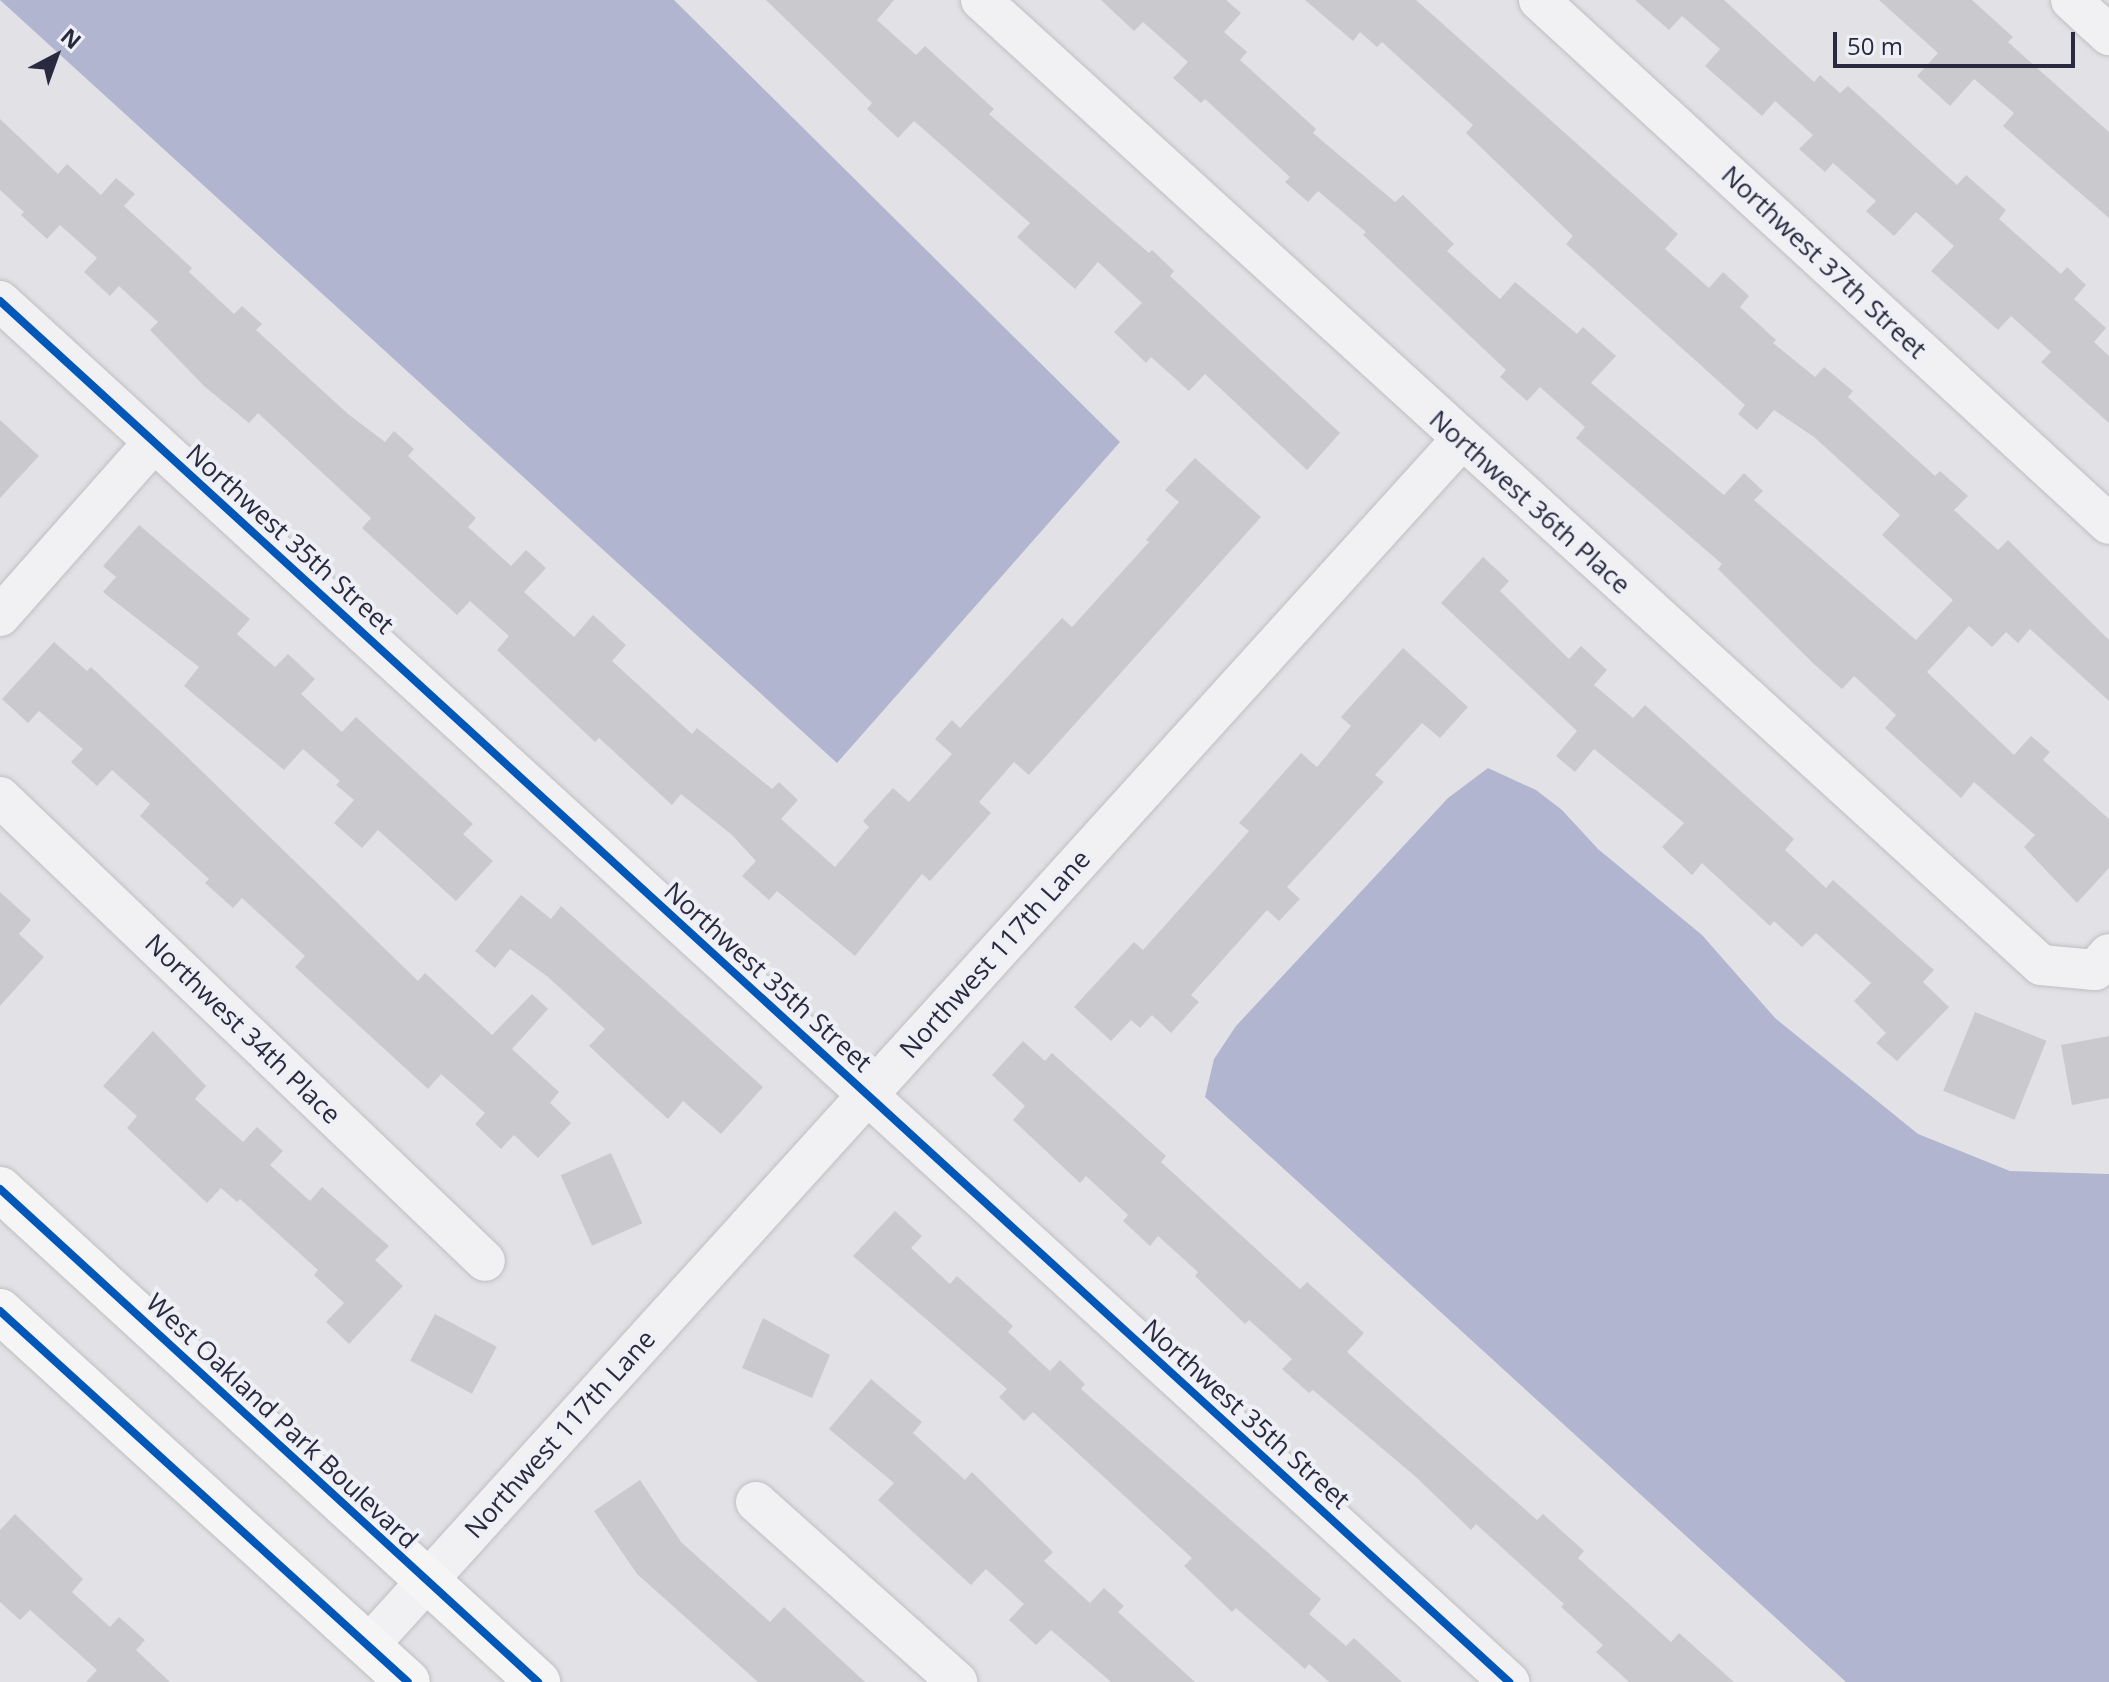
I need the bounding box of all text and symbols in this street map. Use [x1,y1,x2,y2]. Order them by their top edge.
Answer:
north arrow [16,16,96,96]
scale bar [1837,16,2079,66]
text: N [55,21,88,55]
text: 50 m [1847,29,1903,62]
street label: Northwest 37th Street [1715,159,1933,365]
street label: Northwest 36th Place [1423,404,1637,600]
street label: Northwest 35th Street [180,438,400,640]
street label: Northwest 117th Lane [893,843,1097,1065]
street label: Northwest 35th Street [658,876,878,1078]
street label: Northwest 34th Place [139,928,347,1130]
street label: West Oakland Park Boulevard [140,1287,424,1555]
street label: Northwest 35th Street [1136,1313,1356,1515]
street label: Northwest 117th Lane [458,1323,662,1545]

